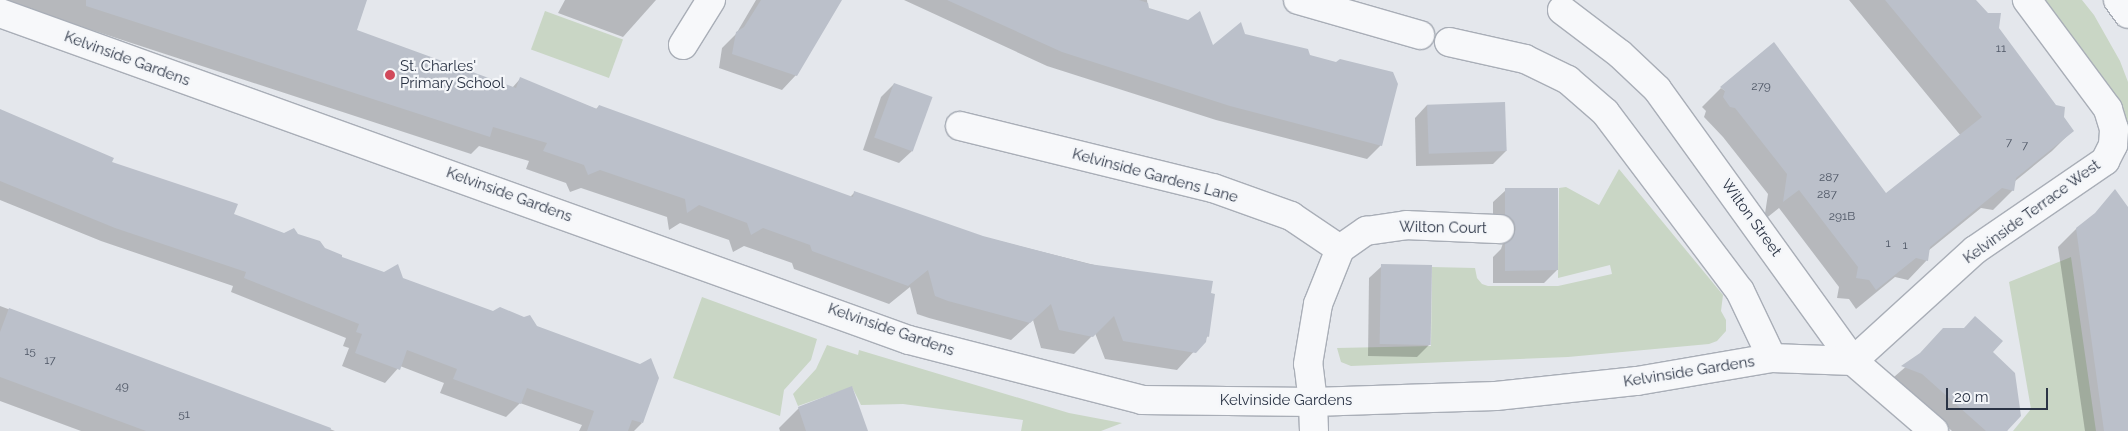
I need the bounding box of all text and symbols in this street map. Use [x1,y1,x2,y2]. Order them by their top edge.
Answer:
street label: Kelvinside Gardens [62,28,192,90]
house number: 11 [1996,42,2006,56]
place label: St. Charles' Primary School [400,57,505,92]
marker: St. Charles' Primary School [384,69,396,81]
house number: 279 [1751,80,1771,94]
house number: 7 [2006,136,2012,150]
house number: 7 [2022,139,2028,153]
street label: Kelvinside Gardens Lane [1070,145,1240,207]
street label: Kelvinside Terrace West [1960,156,2104,268]
street label: Kelvinside Gardens [444,164,574,226]
house number: 287 [1819,171,1839,185]
street label: Wilton Street [1717,176,1785,260]
house number: 287 [1817,188,1837,202]
house number: 291B [1829,210,1855,224]
street label: Wilton Court [1399,218,1487,238]
house number: 1 [1885,237,1891,251]
house number: 1 [1902,239,1908,253]
street label: Kelvinside Gardens [825,300,957,360]
house number: 15 [24,345,36,359]
street label: Kelvinside Gardens [1622,353,1756,391]
house number: 17 [44,354,56,368]
scale bar [1948,378,2050,410]
house number: 49 [115,380,129,394]
text: 20 m [1954,388,1989,406]
street label: Kelvinside Gardens [1220,392,1352,410]
house number: 51 [178,408,190,422]

